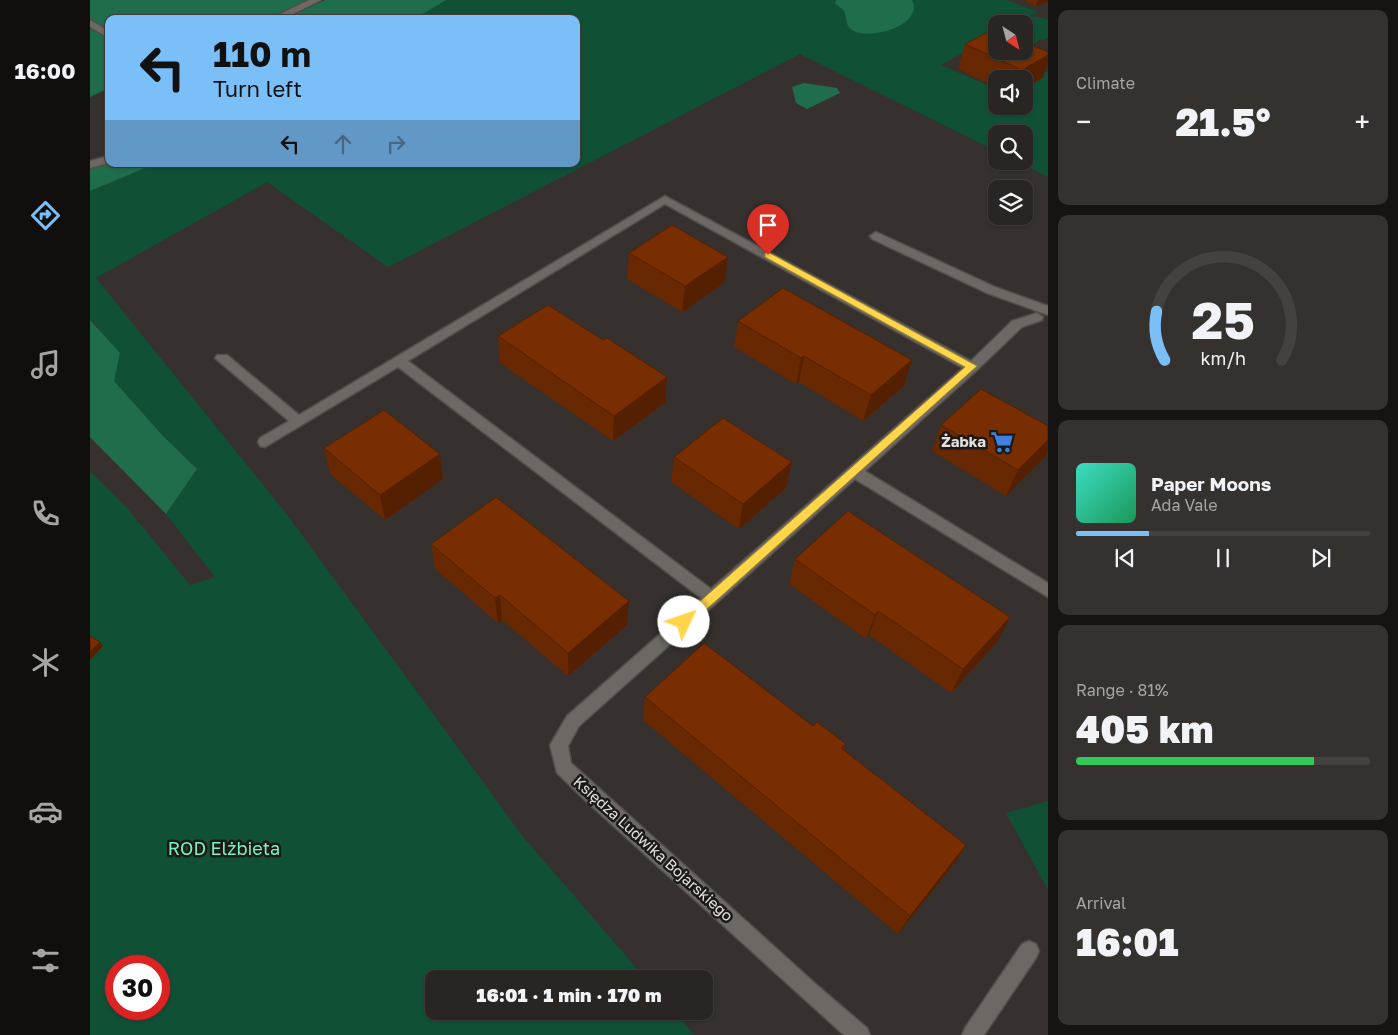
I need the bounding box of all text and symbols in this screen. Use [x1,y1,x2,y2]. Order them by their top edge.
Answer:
north arrow [988,15,1032,60]
map controls [988,15,1033,225]
text: 110 m [213,33,311,75]
icon: left [130,35,195,100]
text: 16:00 [15,57,75,84]
button: sound [988,70,1033,115]
text: Climate [1076,73,1135,93]
text: Turn left [213,75,302,102]
text: 21.5° [1176,99,1270,144]
text: − [1076,105,1091,138]
text: + [1355,105,1370,138]
button: search [988,125,1033,170]
icon: left [276,130,304,158]
icon: ahead [329,130,357,158]
icon: right [382,130,410,158]
button: layers [988,180,1033,225]
icon: directions [28,198,63,233]
pin [747,204,789,255]
icon: arrive [754,211,782,239]
text: 25 [1191,288,1255,350]
icon: music [28,347,63,382]
text: km/h [1200,347,1246,369]
supermarket icon: Żabka [989,429,1015,455]
place label: Żabka [941,432,986,450]
text: Paper Moons [1151,472,1271,495]
text: Ada Vale [1151,495,1217,515]
icon: phone [28,496,63,531]
icon: previous [1111,544,1139,572]
icon: pause [1209,544,1237,572]
icon: next [1307,544,1335,572]
position arrow [657,595,709,647]
icon: climate [28,645,63,680]
text: Range · 81% [1076,680,1168,700]
text: 405 km [1076,706,1214,751]
street label: Księdza Ludwika Bojarskiego [570,772,737,925]
icon: car [28,794,63,829]
park label: ROD Elżbieta [168,837,280,859]
text: Arrival [1076,893,1126,913]
text: 16:01 [1076,919,1178,964]
icon: filters [28,943,63,978]
speed limit sign: 30 [105,955,170,1020]
text: 16:01 · 1 min · 170 m [476,983,662,1006]

